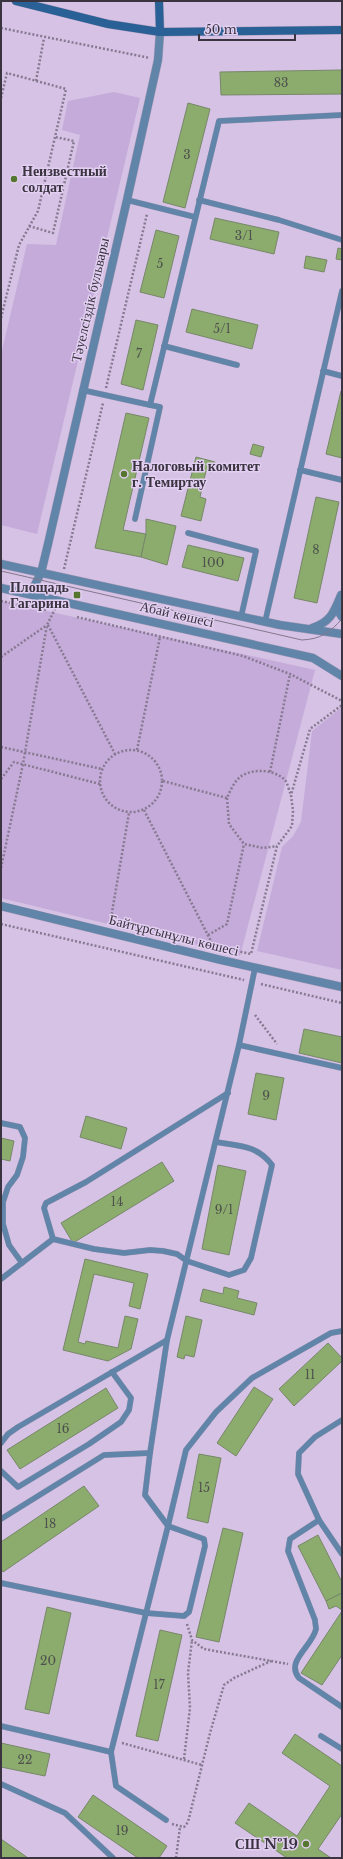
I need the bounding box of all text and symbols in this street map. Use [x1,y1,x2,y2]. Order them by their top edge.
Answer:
scale bar [199,16,295,42]
text: 50 m [205,22,237,37]
house number: 83 [274,75,288,90]
house number: 3 [183,147,191,162]
place label: Неизвестный солдат [22,162,107,196]
marker: Неизвестный солдат [9,174,19,184]
house number: 3/1 [235,228,253,243]
street label: Тәуелсіздік бульвары [67,235,113,364]
house number: 5 [157,256,164,271]
house number: 5/1 [213,321,231,336]
house number: 7 [136,346,143,361]
place label: Налоговый комитет г. Темиртау [132,457,260,491]
marker: Налоговый комитет г. Темиртау [119,469,129,479]
house number: 8 [312,542,320,557]
house number: 100 [202,555,224,570]
place label: Площадь Гагарина [10,578,70,612]
marker: Площадь Гагарина [72,590,82,600]
street label: Абай көшесі [138,597,216,631]
street label: Байтұрсынұлы көшесі [107,910,241,960]
house number: 9 [262,1088,270,1103]
house number: 14 [111,1194,123,1209]
house number: 9/1 [215,1202,233,1217]
house number: 11 [305,1367,315,1382]
house number: 16 [56,1421,70,1436]
house number: 15 [198,1480,210,1495]
house number: 18 [44,1516,56,1531]
house number: 20 [40,1653,56,1668]
house number: 17 [153,1677,166,1692]
house number: 22 [18,1752,32,1767]
house number: 19 [115,1823,129,1838]
place label: СШ №19 [235,1835,298,1853]
marker: СШ №19 [301,1839,311,1849]

